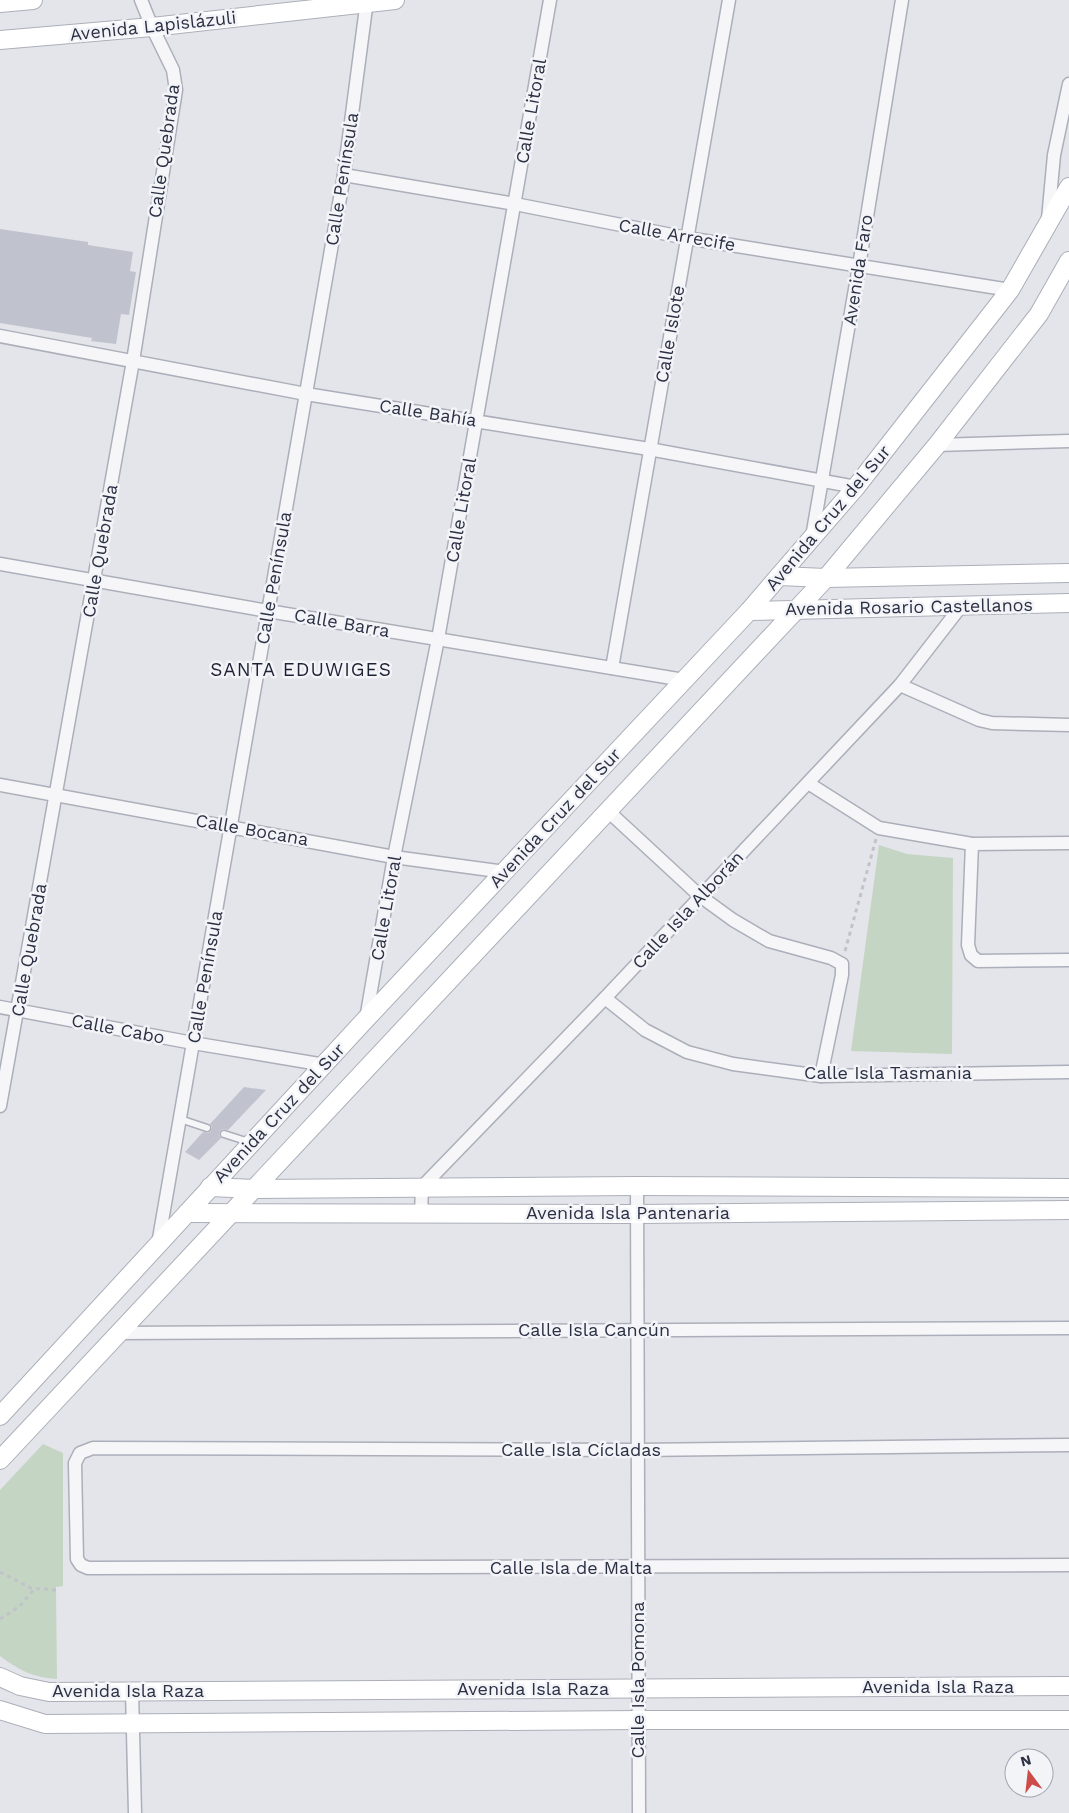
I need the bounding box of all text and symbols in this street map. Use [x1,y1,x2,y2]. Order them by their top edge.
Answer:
street label: Avenida Lapislázuli [69,6,237,45]
street label: Calle Litoral [511,56,550,165]
street label: Calle Quebrada [144,83,183,219]
street label: Calle Península [321,111,362,247]
street label: Avenida Faro [838,213,877,327]
street label: Calle Arrecife [617,214,737,255]
street label: Calle Islote [651,283,688,384]
street label: Calle Bahía [378,394,478,431]
street label: Avenida Cruz del Sur [761,441,895,595]
street label: Calle Litoral [441,455,480,564]
street label: Calle Quebrada [77,483,122,619]
street label: Calle Península [251,510,296,646]
street label: Avenida Rosario Castellanos [785,594,1033,619]
street label: Calle Barra [293,604,392,641]
district label: SANTA EDUWIGES [210,658,392,681]
street label: Avenida Cruz del Sur [484,743,625,892]
street label: Calle Bocana [194,809,310,850]
street label: Calle Isla Alborán [628,846,748,973]
street label: Calle Litoral [366,853,405,962]
street label: Calle Quebrada [6,882,51,1018]
street label: Calle Península [182,909,227,1045]
street label: Calle Cabo [70,1009,167,1048]
street label: Avenida Cruz del Sur [208,1038,349,1187]
street label: Calle Isla Tasmania [804,1062,972,1083]
street label: Avenida Isla Pantenaria [526,1202,730,1223]
street label: Calle Isla Cancún [518,1319,670,1340]
street label: Calle Isla Cícladas [501,1439,661,1460]
street label: Calle Isla de Malta [490,1557,652,1578]
street label: Calle Isla Pomona [627,1601,648,1759]
street label: Avenida Isla Raza [862,1676,1014,1697]
street label: Avenida Isla Raza [457,1678,609,1699]
street label: Avenida Isla Raza [52,1680,204,1701]
north arrow [1004,1748,1054,1798]
text: N [1019,1751,1033,1770]

